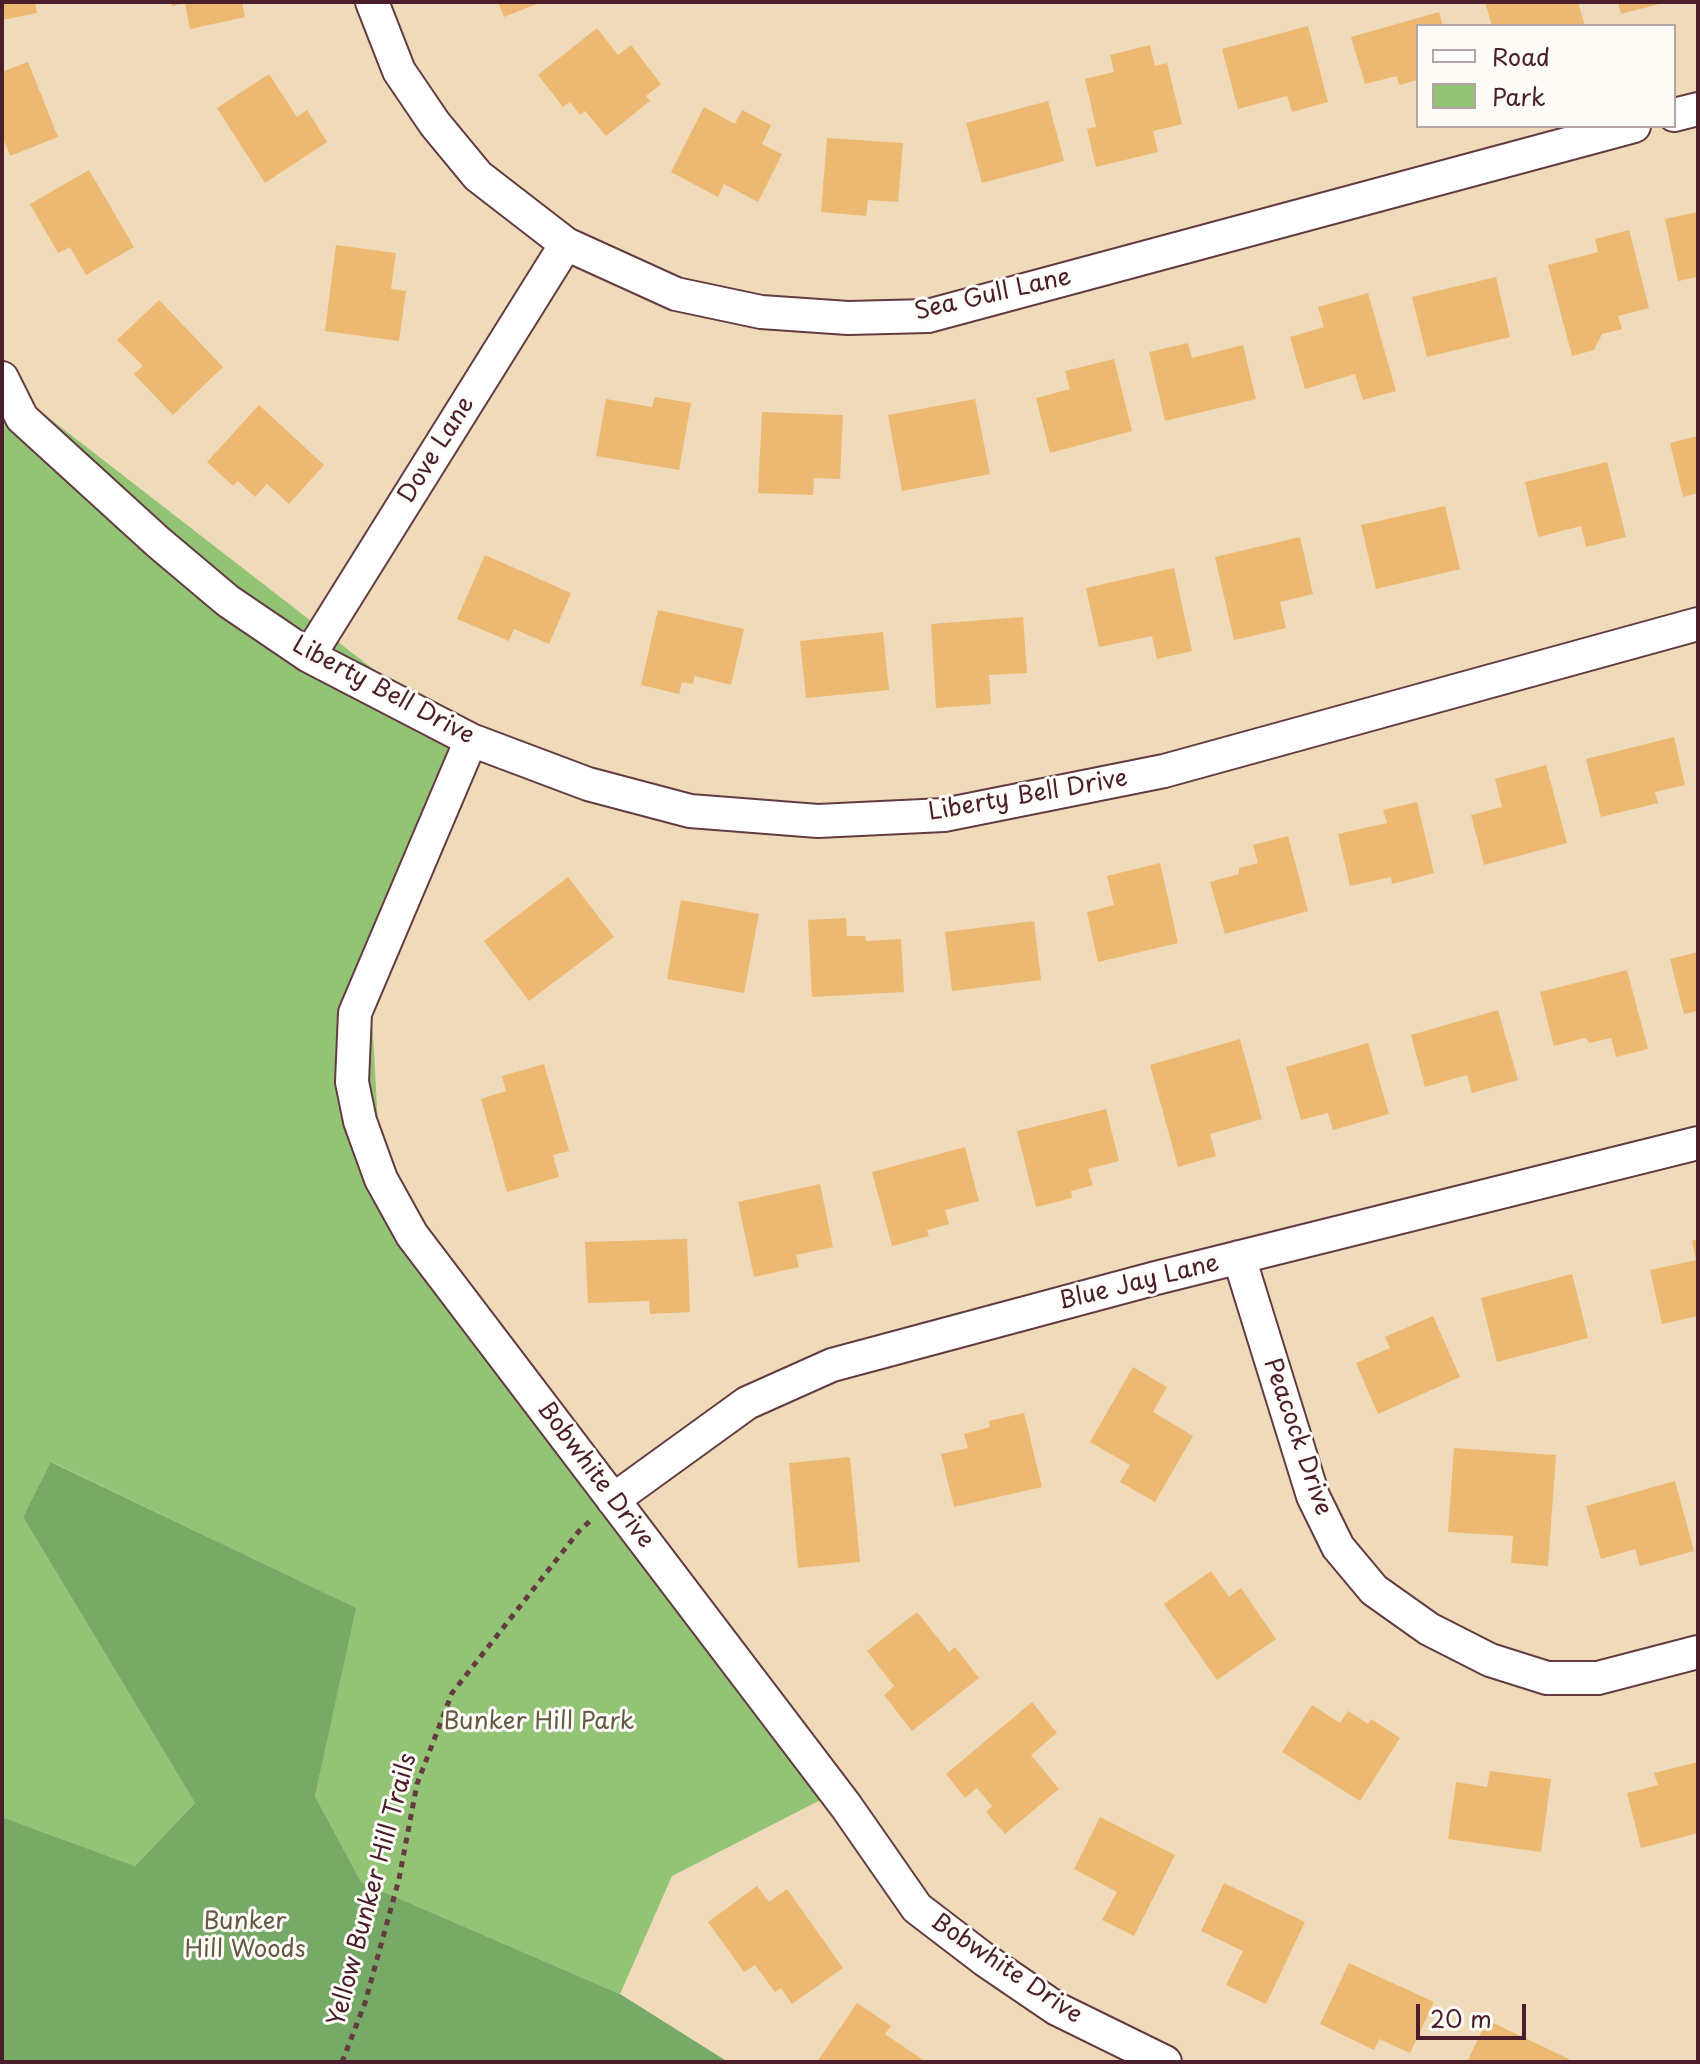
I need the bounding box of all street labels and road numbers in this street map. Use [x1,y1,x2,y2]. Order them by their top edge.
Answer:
street label: Sea Gull Lane [912,263,1074,327]
street label: Dove Lane [393,391,481,509]
street label: Liberty Bell Drive [287,631,479,751]
street label: Liberty Bell Drive [926,764,1130,828]
street label: Blue Jay Lane [1056,1249,1222,1317]
street label: Peacock Drive [1257,1355,1337,1519]
street label: Bobwhite Drive [530,1396,660,1554]
street label: Yellow Bunker Hill Trails [323,1751,423,2029]
street label: Bobwhite Drive [925,1908,1087,2030]

